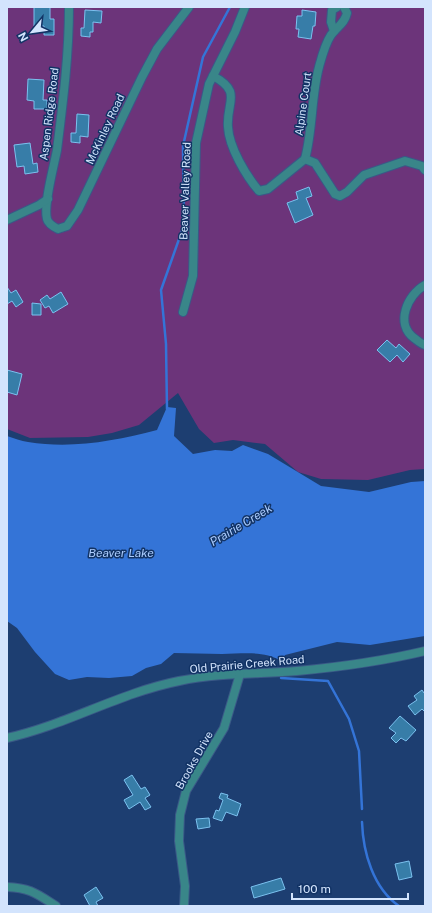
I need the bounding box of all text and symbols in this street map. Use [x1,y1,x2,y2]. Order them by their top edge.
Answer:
north arrow [12,12,52,52]
text: N [16,30,31,44]
street label: Aspen Ridge Road [37,67,61,161]
street label: Alpine Court [293,71,313,137]
street label: McKinley Road [84,92,126,166]
street label: Beaver Valley Road [177,142,193,240]
water label: Prairie Creek [207,501,275,549]
water label: Beaver Lake [88,546,154,560]
street label: Old Prairie Creek Road [189,653,305,675]
street label: Brooks Drive [173,729,215,791]
scale bar [292,875,408,901]
text: 100 m [298,882,331,896]

